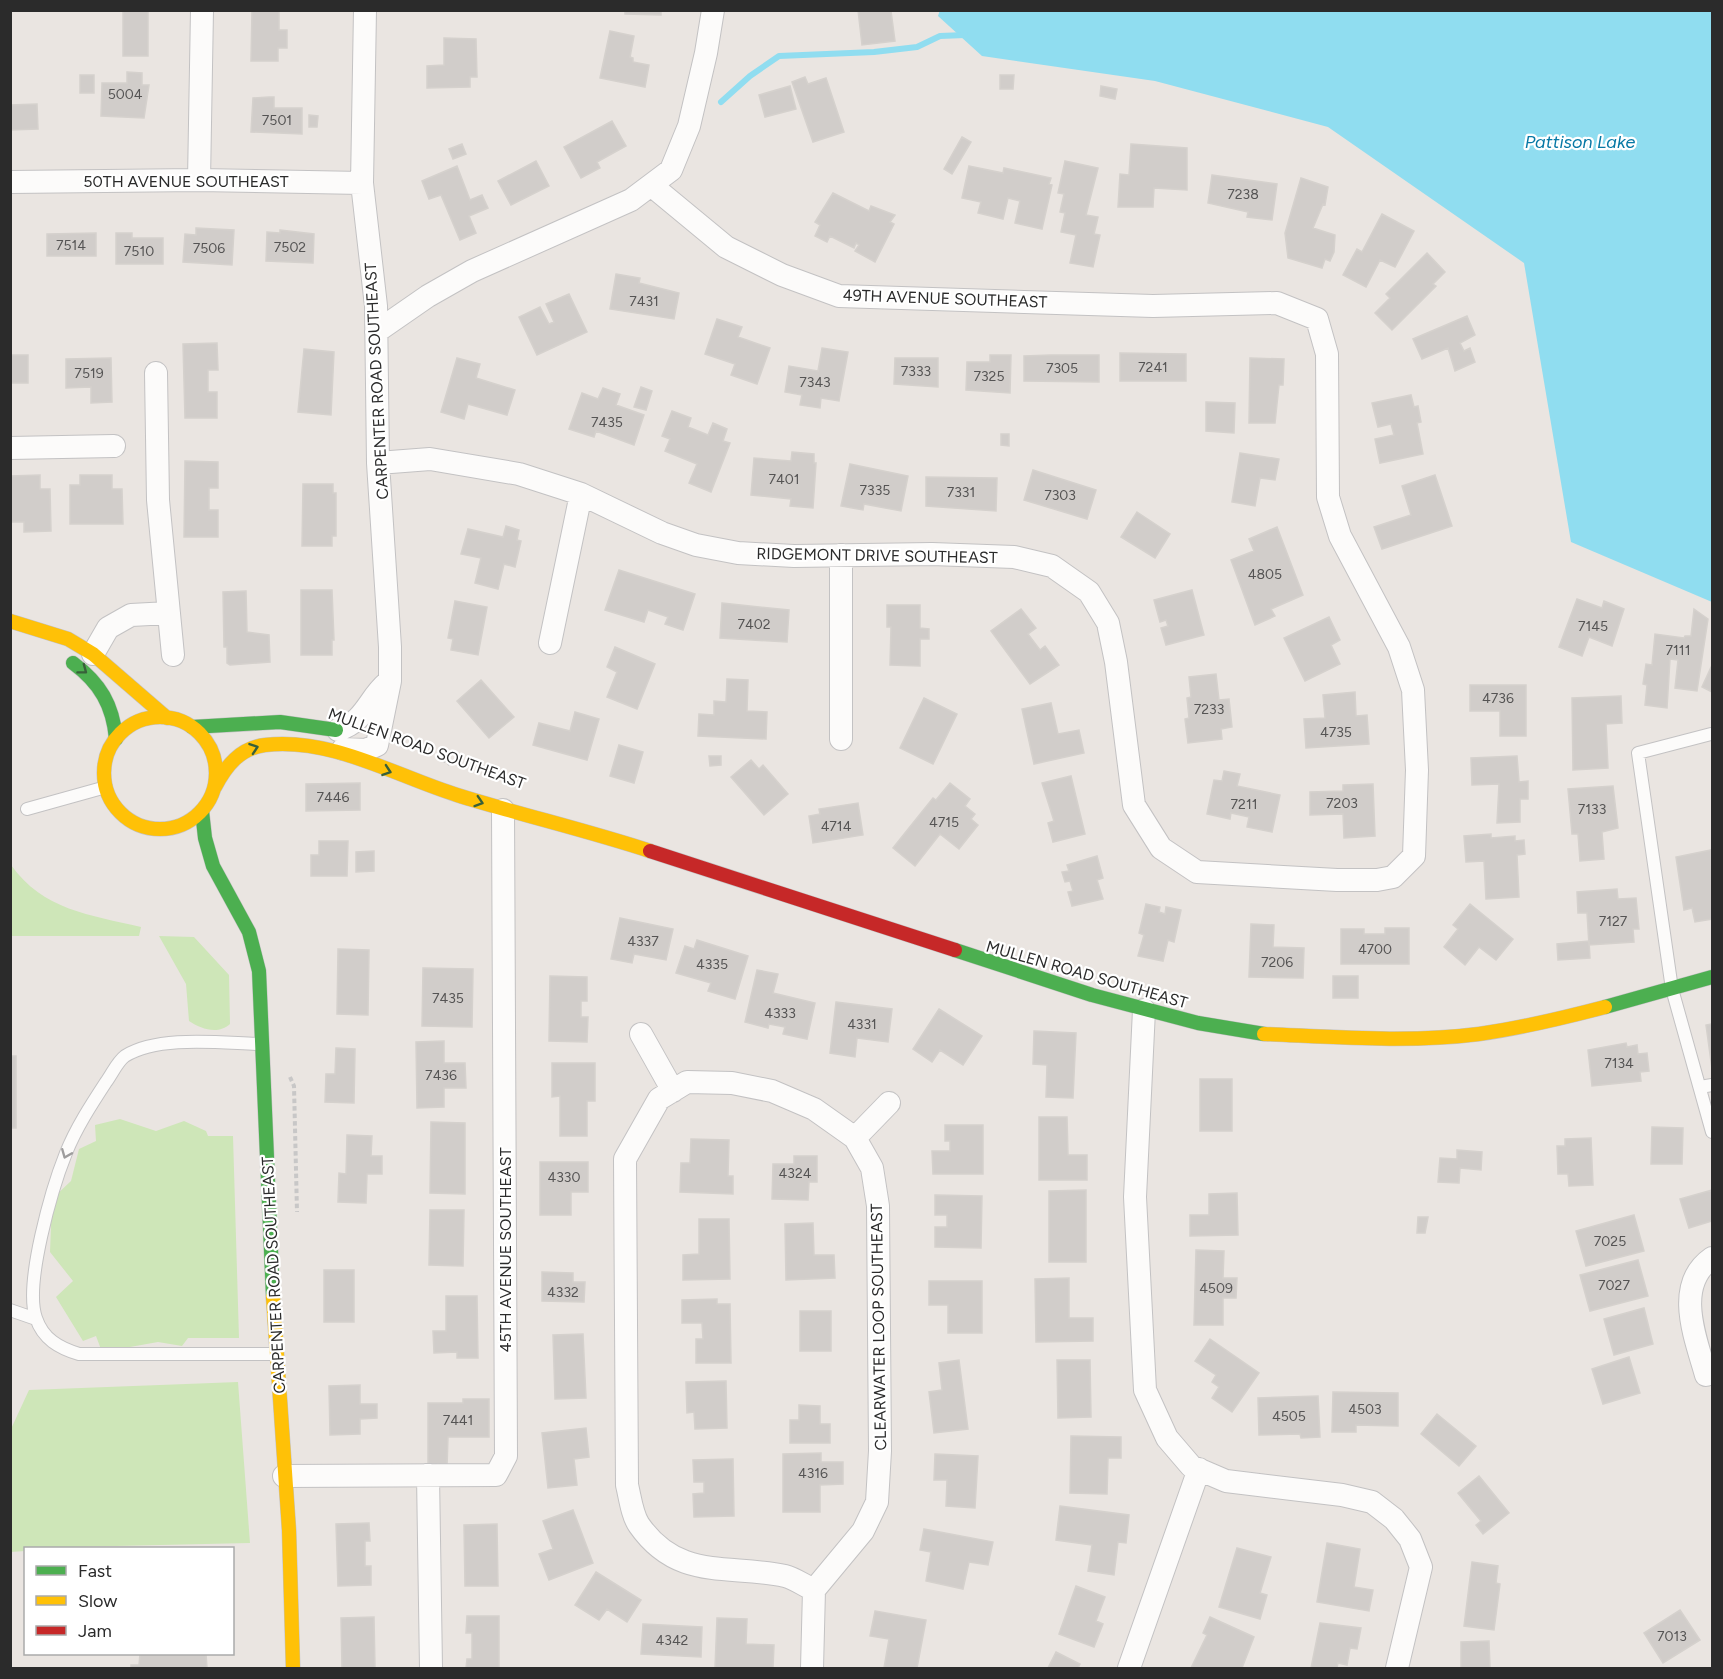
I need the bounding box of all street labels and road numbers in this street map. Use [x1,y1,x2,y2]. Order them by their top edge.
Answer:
street label: 50TH AVENUE SOUTHEAST [83,172,289,191]
street label: CARPENTER ROAD SOUTHEAST [361,262,392,500]
street label: 49TH AVENUE SOUTHEAST [842,285,1048,312]
street label: RIDGEMONT DRIVE SOUTHEAST [756,544,998,567]
street label: MULLEN ROAD SOUTHEAST [326,704,528,793]
street label: MULLEN ROAD SOUTHEAST [984,937,1190,1012]
street label: 45TH AVENUE SOUTHEAST [496,1147,515,1352]
street label: CARPENTER ROAD SOUTHEAST [258,1156,289,1394]
street label: CLEARWATER LOOP SOUTHEAST [867,1203,890,1451]

